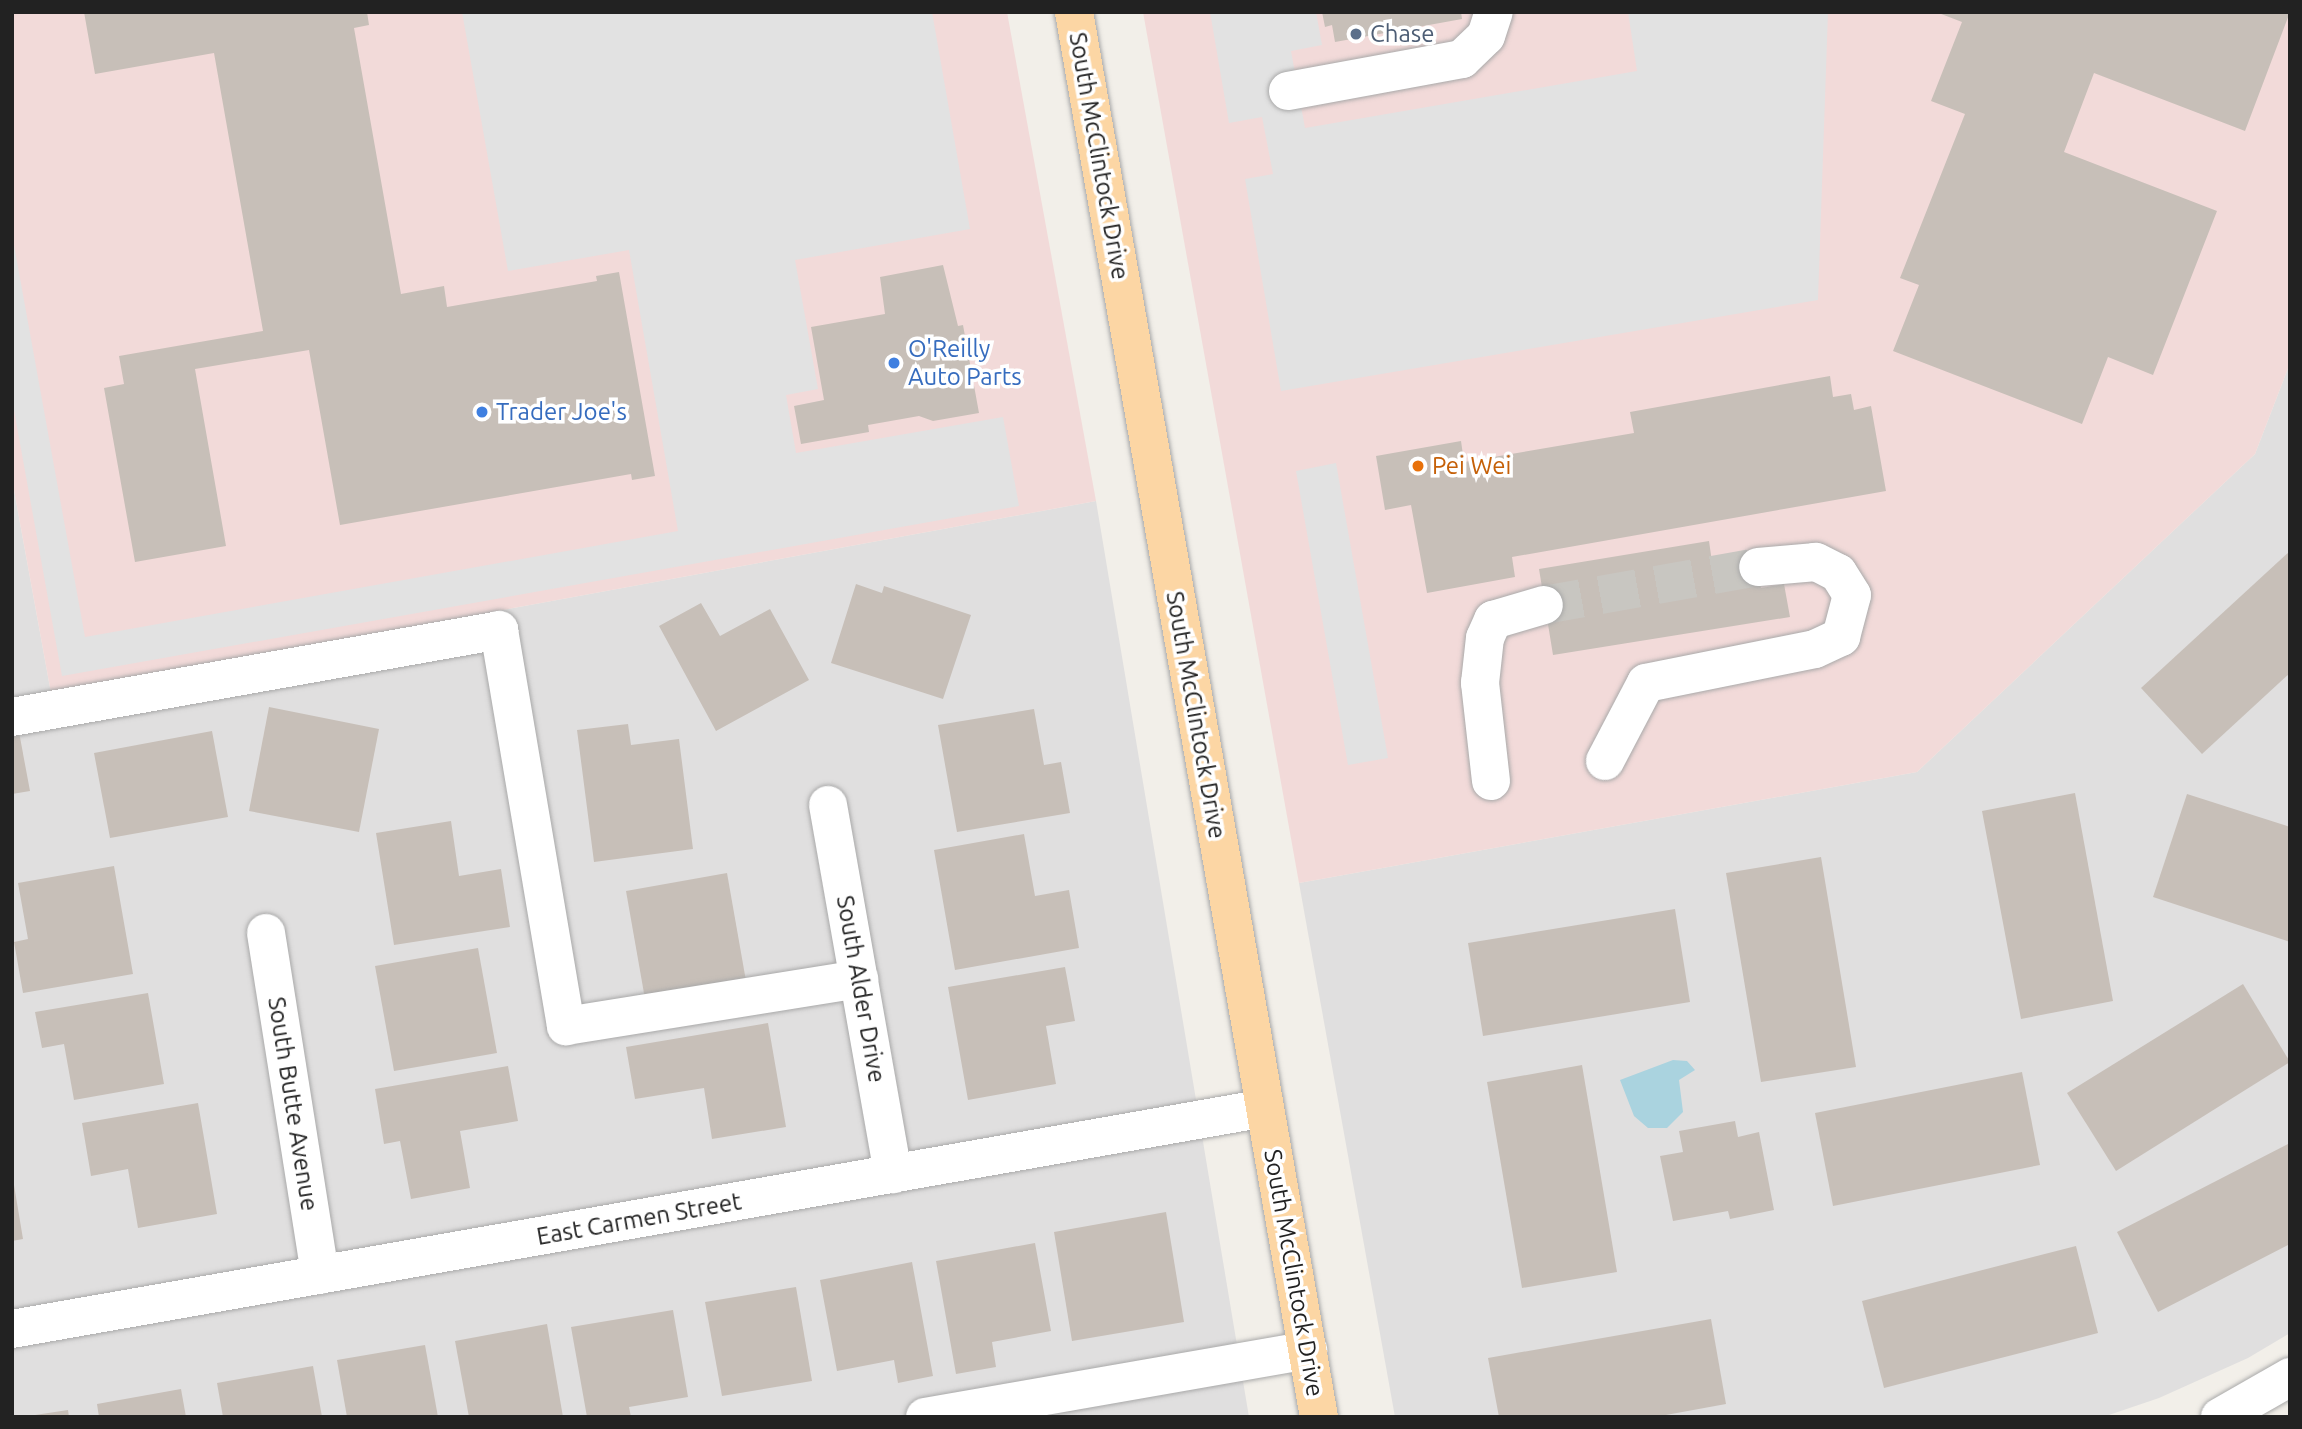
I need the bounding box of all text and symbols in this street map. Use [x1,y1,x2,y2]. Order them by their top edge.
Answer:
place label: Chase [1370,20,1434,48]
marker: Chase [1348,26,1364,42]
street label: South McClintock Drive [1063,30,1135,282]
place label: O'Reilly Auto Parts [908,335,1022,391]
marker: O'Reilly Auto Parts [886,355,902,371]
place label: Trader Joe's [496,398,627,426]
marker: Trader Joe's [474,404,490,420]
place label: Pei Wei [1432,452,1511,480]
marker: Pei Wei [1410,458,1426,474]
street label: South McClintock Drive [1160,589,1232,841]
street label: South Alder Drive [830,893,892,1085]
street label: South Butte Avenue [262,995,324,1213]
street label: South McClintock Drive [1258,1147,1330,1399]
street label: East Carmen Street [534,1187,744,1251]

